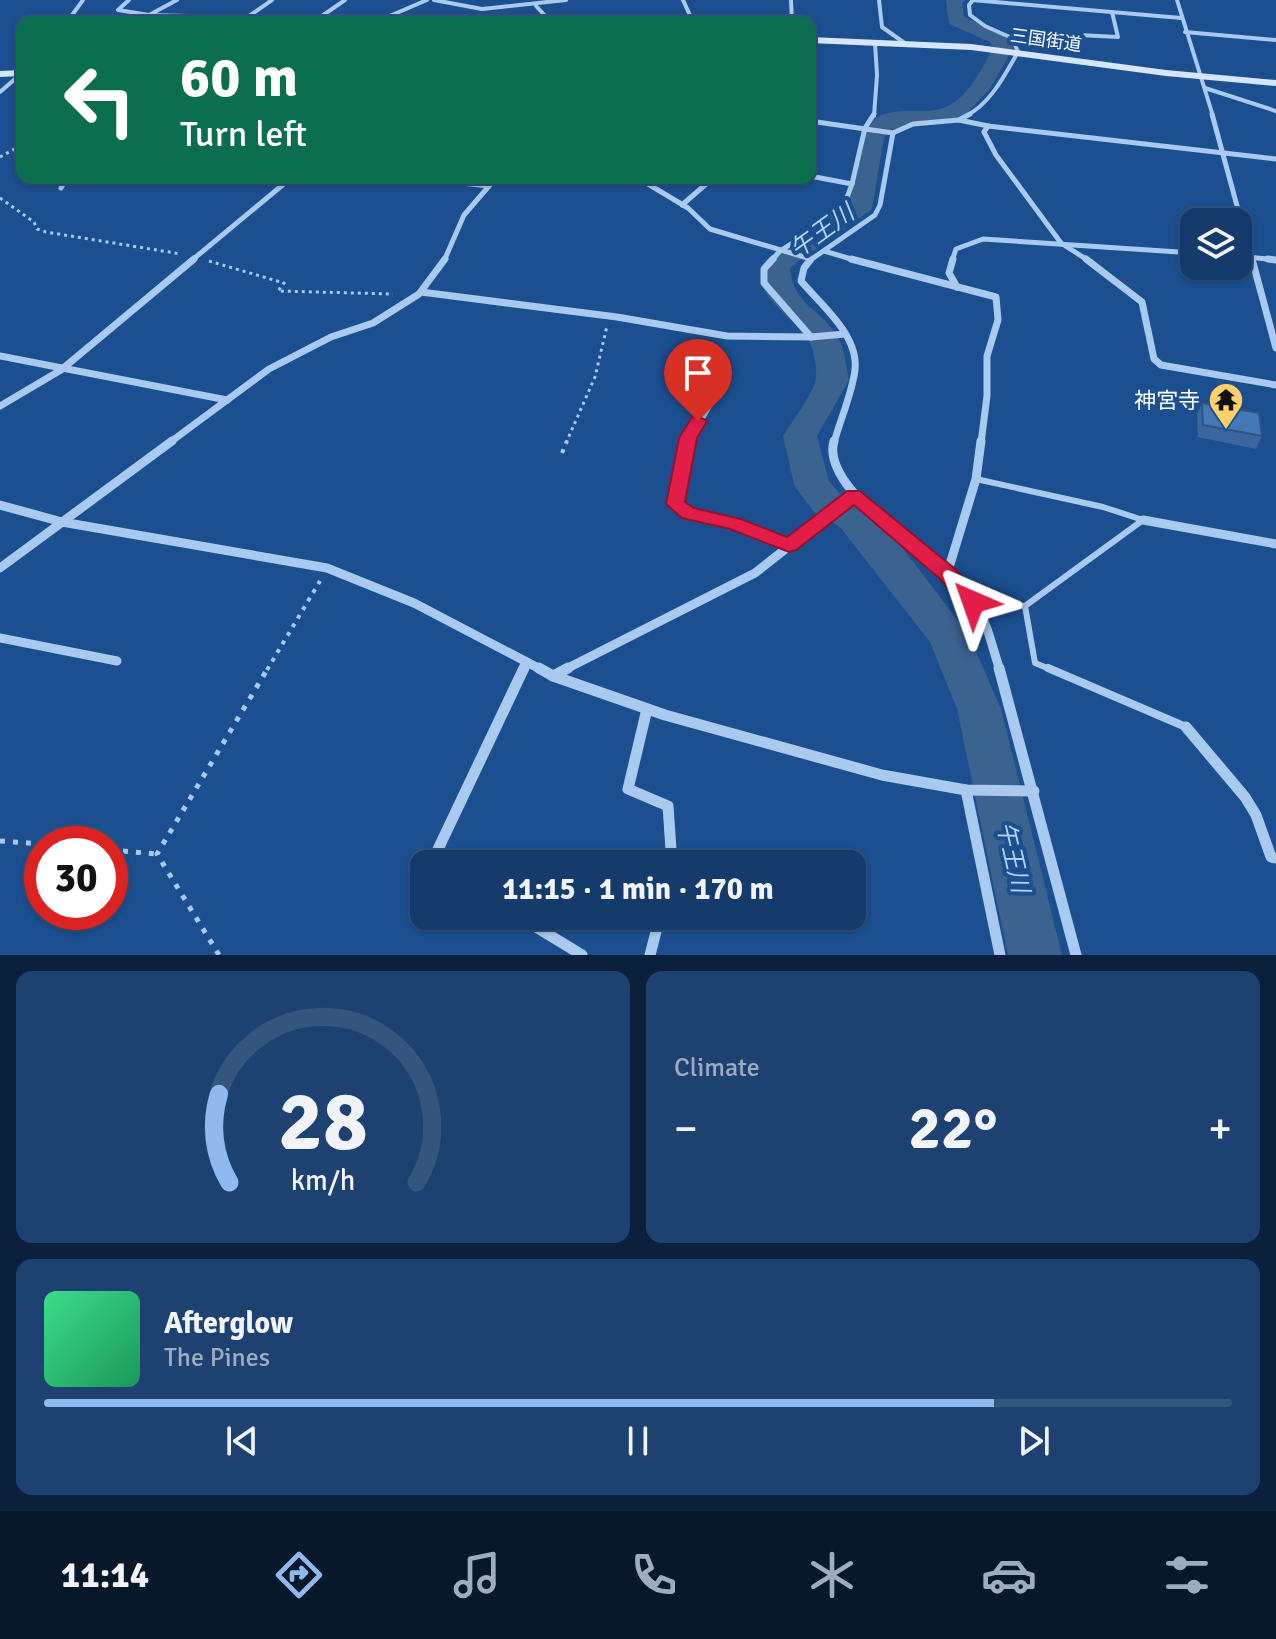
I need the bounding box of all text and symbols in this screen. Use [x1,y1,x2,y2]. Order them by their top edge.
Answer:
street label: 三国街道 [1009,24,1083,56]
text: 60 m [180,43,298,112]
icon: left [48,48,152,152]
text: Turn left [180,112,307,157]
water label: 午王川 [784,196,862,264]
map controls [1180,208,1252,280]
button: layers [1180,208,1252,280]
pin [664,339,732,421]
icon: arrive [676,351,720,395]
temple icon: 神宮寺 [1207,381,1245,431]
place label: 神宮寺 [1134,387,1200,414]
position arrow [931,560,1015,644]
water label: 午王川 [990,819,1036,898]
speed limit sign: 30 [24,826,128,930]
text: 11:15 · 1 min · 170 m [502,871,774,908]
text: Climate [674,1052,760,1084]
text: 28 [278,1071,368,1173]
text: 22° [909,1092,997,1166]
text: − [674,1102,698,1156]
text: + [1208,1102,1232,1156]
text: km/h [291,1163,355,1198]
text: Afterglow [164,1305,293,1342]
text: The Pines [164,1342,270,1374]
icon: previous [220,1419,264,1463]
icon: pause [616,1419,660,1463]
icon: next [1012,1419,1056,1463]
icon: directions [271,1547,327,1603]
icon: music [449,1547,505,1603]
icon: phone [626,1547,682,1603]
icon: climate [804,1547,860,1603]
icon: car [981,1547,1037,1603]
icon: filters [1159,1547,1215,1603]
text: 11:14 [61,1553,149,1598]

